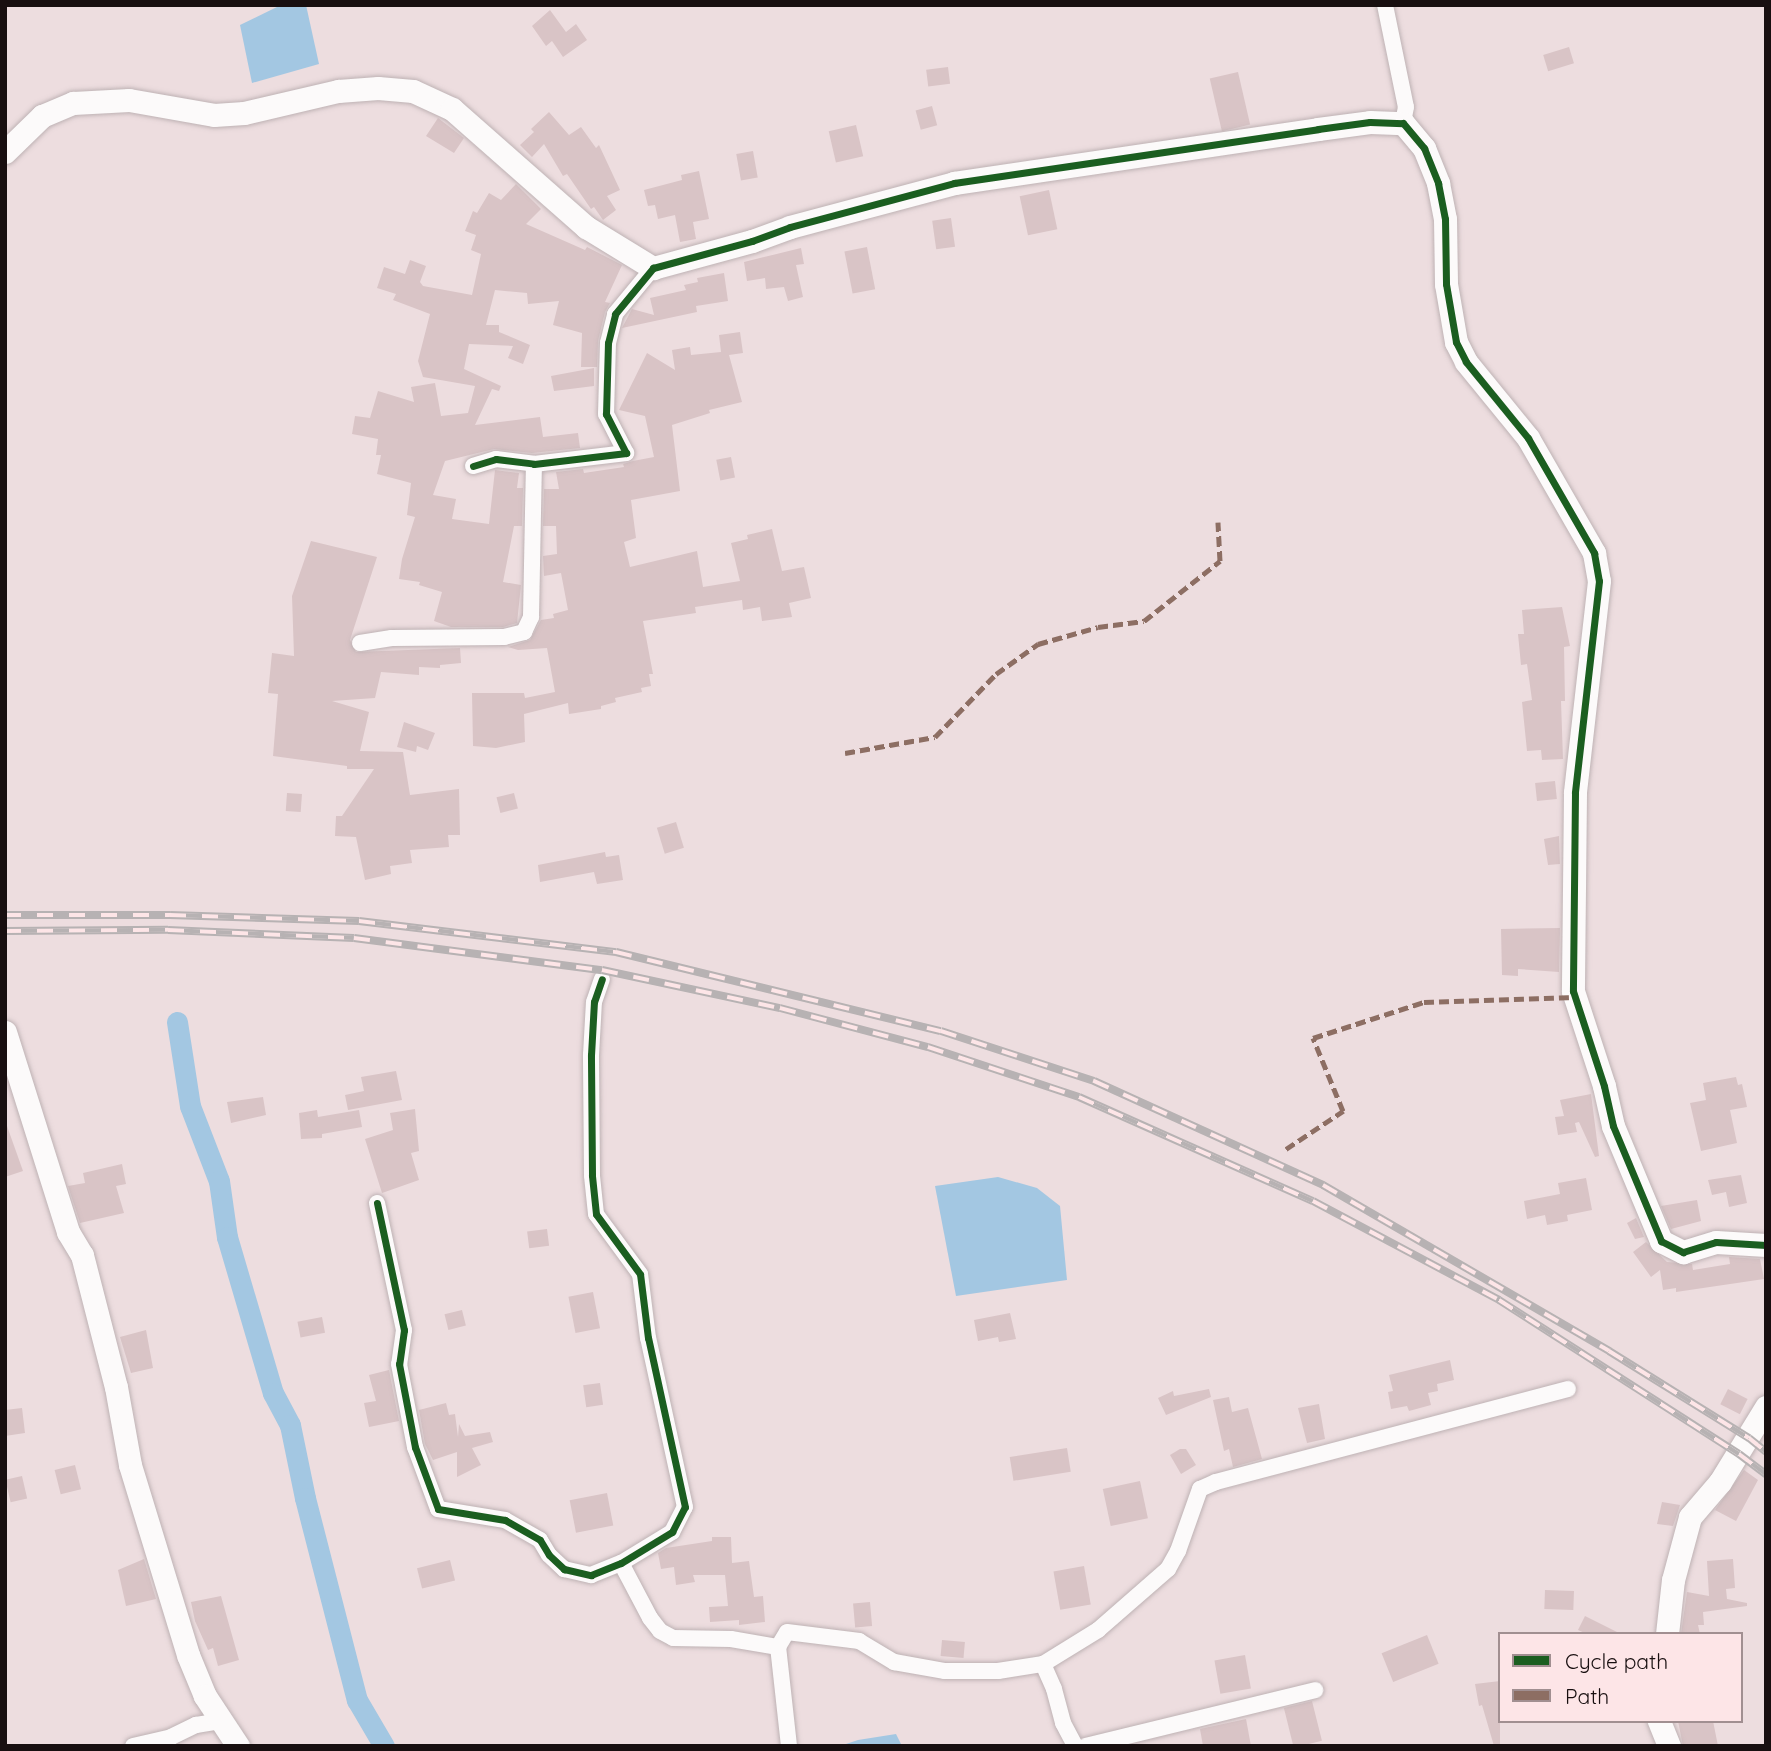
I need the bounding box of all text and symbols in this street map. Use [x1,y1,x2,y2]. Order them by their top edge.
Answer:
legend [1498,1632,1743,1723]
text: Cycle path [1565,1648,1668,1674]
text: Path [1565,1683,1609,1709]

